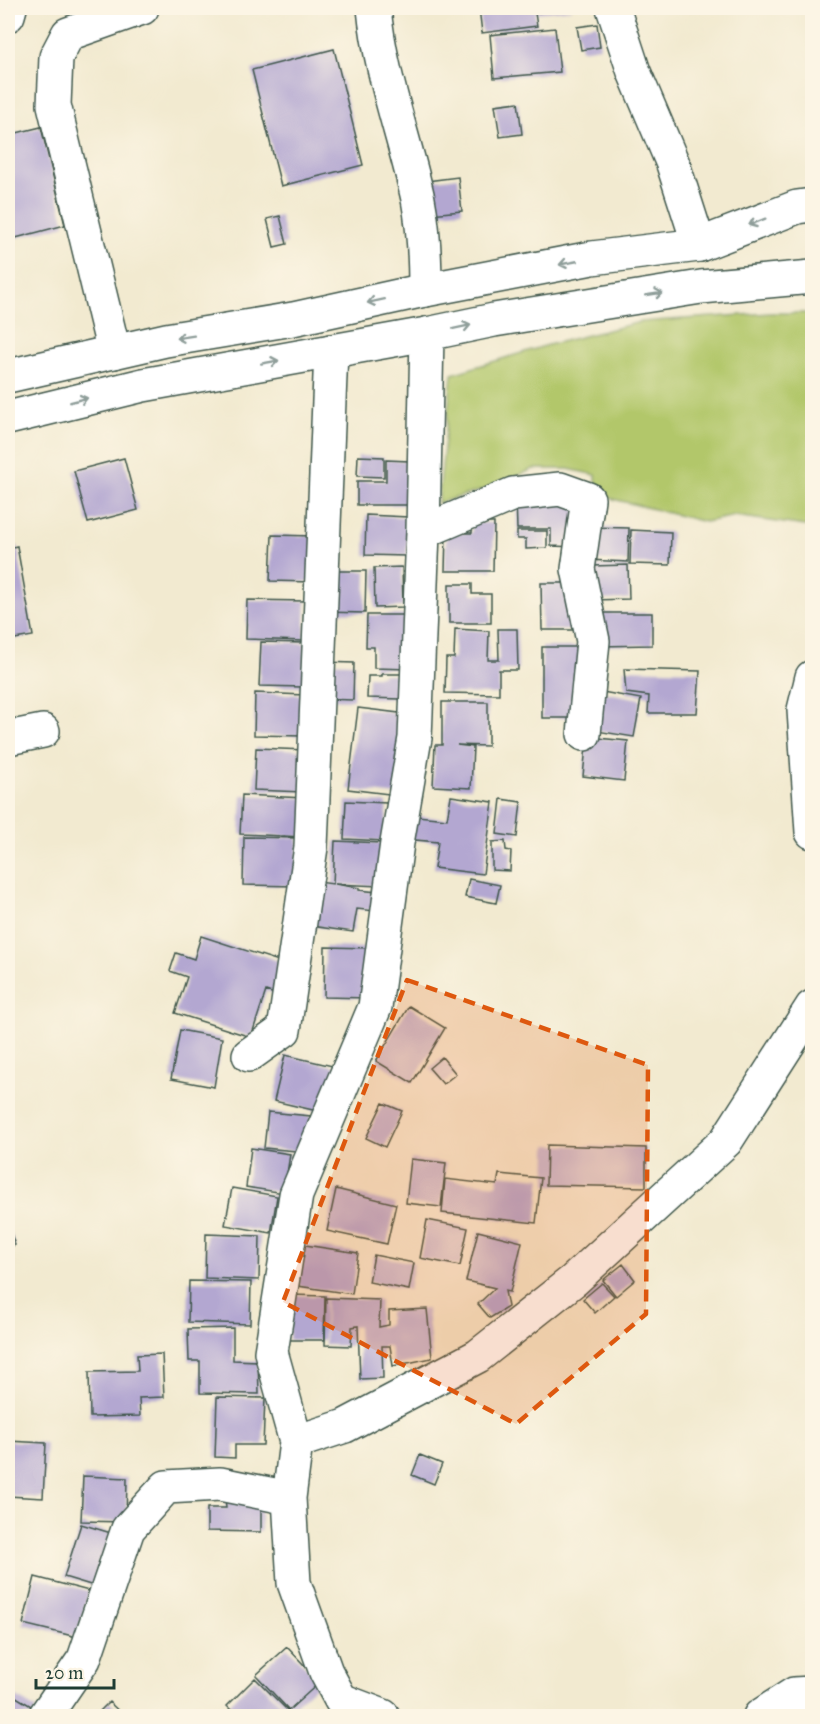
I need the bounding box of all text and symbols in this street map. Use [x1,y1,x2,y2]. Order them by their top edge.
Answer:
one-way arrow [748,218,767,229]
one-way arrow [558,258,578,269]
one-way arrow [644,289,664,300]
one-way arrow [367,295,386,307]
one-way arrow [452,321,471,332]
one-way arrow [175,331,195,342]
one-way arrow [260,356,279,367]
one-way arrow [69,393,88,405]
scale bar [36,1652,114,1690]
text: 20 m [45,1662,83,1684]

